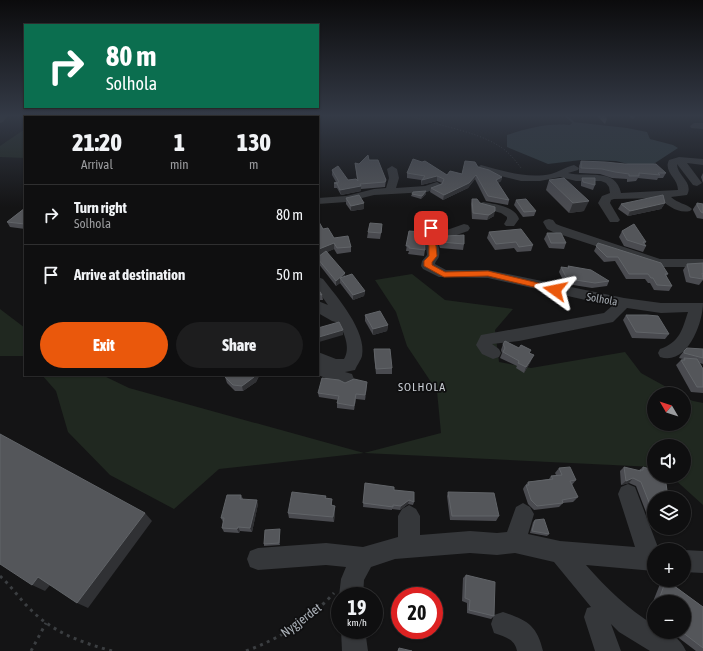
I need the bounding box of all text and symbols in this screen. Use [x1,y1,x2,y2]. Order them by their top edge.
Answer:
icon: right [40,40,92,92]
text: 80 m [106,40,156,72]
text: Solhola [106,73,157,94]
text: 21:20 [72,129,122,156]
text: 1 [174,129,185,156]
text: 130 [237,129,271,156]
text: Arrival [81,157,113,172]
text: min [170,157,189,172]
text: m [249,157,258,172]
text: Turn right [74,199,127,216]
icon: right [40,204,62,226]
text: 80 m [276,206,303,223]
pin [414,211,448,245]
text: Solhola [74,216,111,231]
icon: arrive [420,217,442,239]
icon: arrive [40,264,62,286]
text: Arrive at destination [74,266,185,283]
text: 50 m [276,266,303,283]
position arrow [534,269,576,311]
street label: Solhola [586,290,618,308]
button: Exit [40,322,168,368]
button: Share [176,322,303,368]
district label: SOLHOLA [398,380,446,394]
north arrow [647,387,691,431]
map controls [647,387,691,639]
button: sound [647,439,691,483]
button: layers [647,491,691,535]
button: + [647,543,691,587]
speed limit sign: 20 [391,587,443,639]
button: − [647,595,691,639]
text: 19 [348,596,366,619]
street label: Nygjerdet [278,600,325,640]
text: km/h [347,617,367,628]

